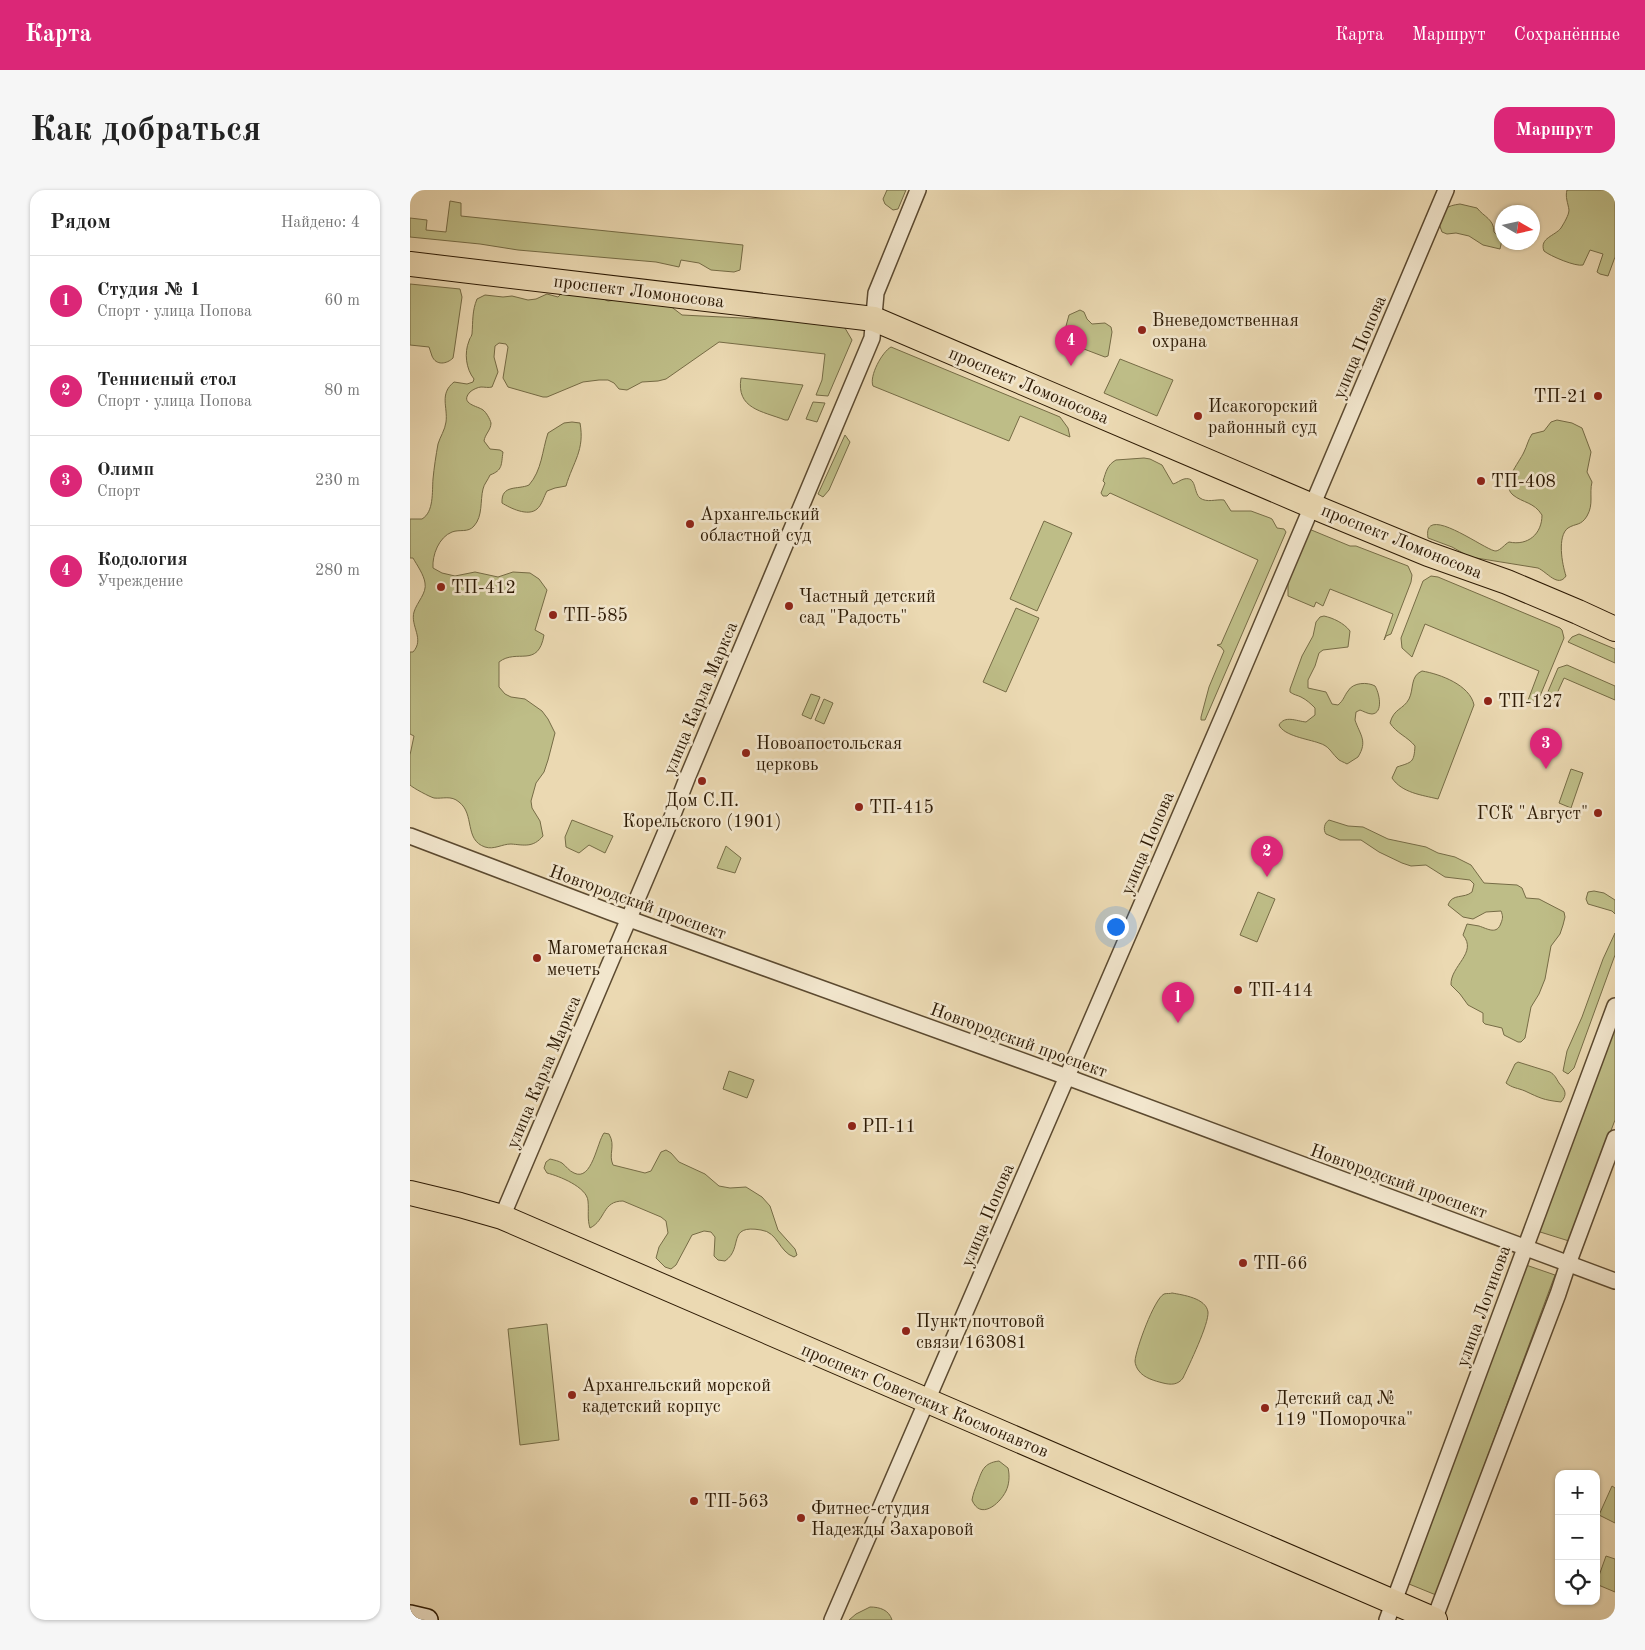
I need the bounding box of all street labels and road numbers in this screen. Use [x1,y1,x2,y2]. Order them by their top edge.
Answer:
street label: проспект Ломоносова [552,273,725,311]
street label: улица Попова [1330,293,1390,402]
street label: проспект Ломоносова [946,344,1111,428]
street label: проспект Ломоносова [1319,501,1485,583]
street label: улица Карла Маркса [661,619,741,778]
street label: улица Попова [1118,789,1178,898]
street label: Новгородский проспект [547,862,729,943]
street label: улица Карла Маркса [504,993,584,1152]
street label: Новгородский проспект [928,1000,1110,1081]
street label: Новгородский проспект [1308,1141,1490,1222]
street label: улица Попова [958,1161,1018,1270]
street label: улица Логинова [1454,1243,1514,1370]
street label: проспект Советских Космонавтов [798,1341,1051,1461]

